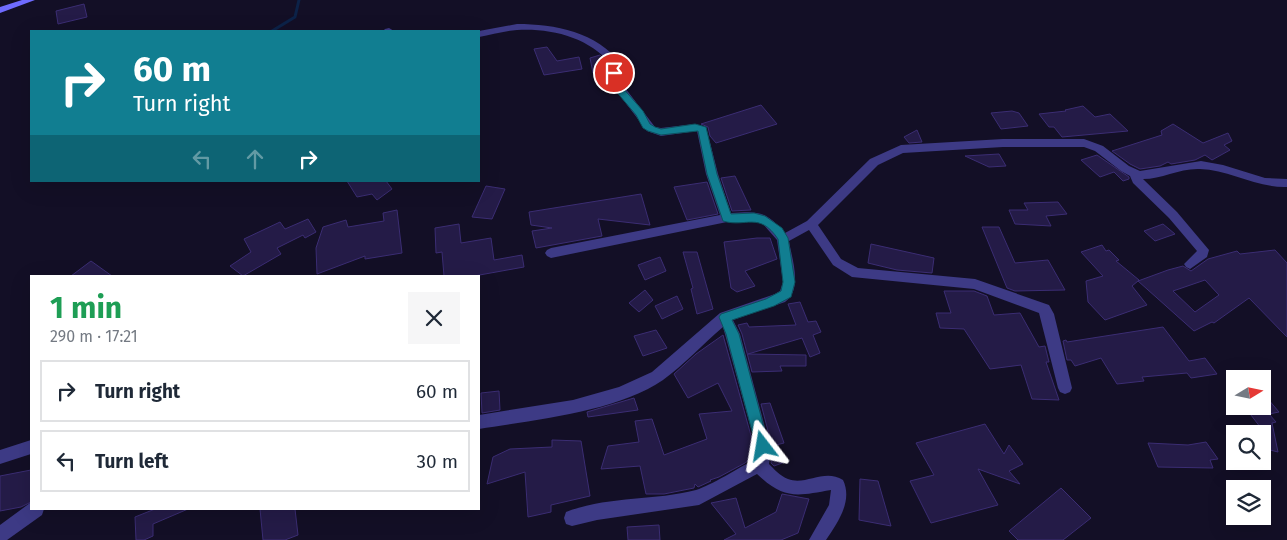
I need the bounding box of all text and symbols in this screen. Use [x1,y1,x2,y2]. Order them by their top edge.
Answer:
text: 60 m [133,48,211,90]
icon: right [50,50,115,115]
pin [593,52,635,94]
icon: arrive [600,59,628,87]
text: Turn right [133,90,230,117]
icon: left [188,145,216,173]
icon: ahead [241,145,269,173]
icon: right [294,145,322,173]
text: 1 min [50,290,122,326]
button: close [408,292,460,344]
text: 290 m · 17:21 [50,327,138,346]
north arrow [1226,370,1271,415]
map controls [1226,370,1271,525]
icon: right [52,377,80,405]
text: Turn right [95,380,180,403]
text: 60 m [416,380,458,403]
position arrow [736,419,788,471]
button: search [1226,425,1271,470]
icon: left [52,447,80,475]
text: Turn left [95,450,169,473]
text: 30 m [417,450,458,473]
button: layers [1226,480,1271,525]

